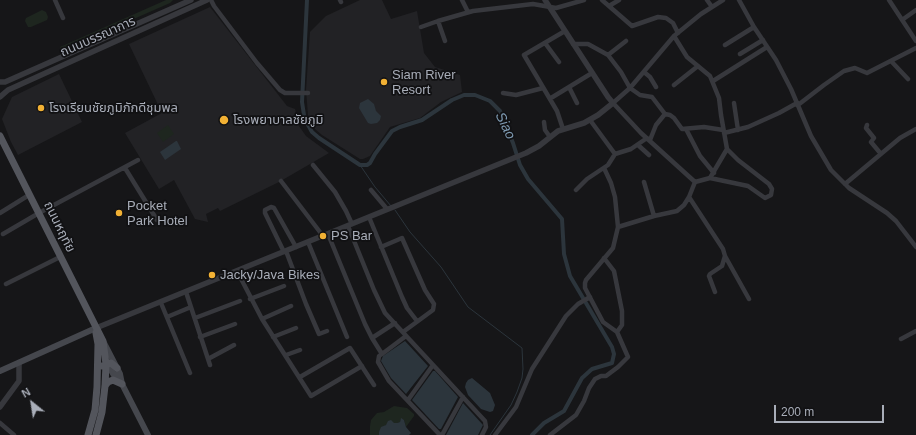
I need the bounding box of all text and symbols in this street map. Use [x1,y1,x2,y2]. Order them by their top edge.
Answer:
street label: ถนนบรรณาการ [58,13,138,61]
place label: Siam River Resort [392,67,456,98]
marker: Siam River Resort [379,77,389,87]
place label: โรงเรียนชัยภูมิภักดีชุมพล [49,100,178,116]
marker: โรงเรียนชัยภูมิภักดีชุมพล [36,103,46,113]
water label: Siao [491,110,519,142]
place label: โรงพยาบาลชัยภูมิ [233,112,323,128]
marker: โรงพยาบาลชัยภูมิ [218,114,230,126]
place label: Pocket Park Hotel [127,198,188,229]
street label: ถนนหฤทัย [40,199,78,255]
marker: Pocket Park Hotel [114,208,124,218]
place label: PS Bar [331,228,372,244]
marker: PS Bar [318,231,328,241]
place label: Jacky/Java Bikes [220,267,320,283]
marker: Jacky/Java Bikes [207,270,217,280]
north arrow [12,383,52,423]
text: N [20,385,32,400]
scale bar [776,397,886,423]
text: 200 m [781,405,814,419]

